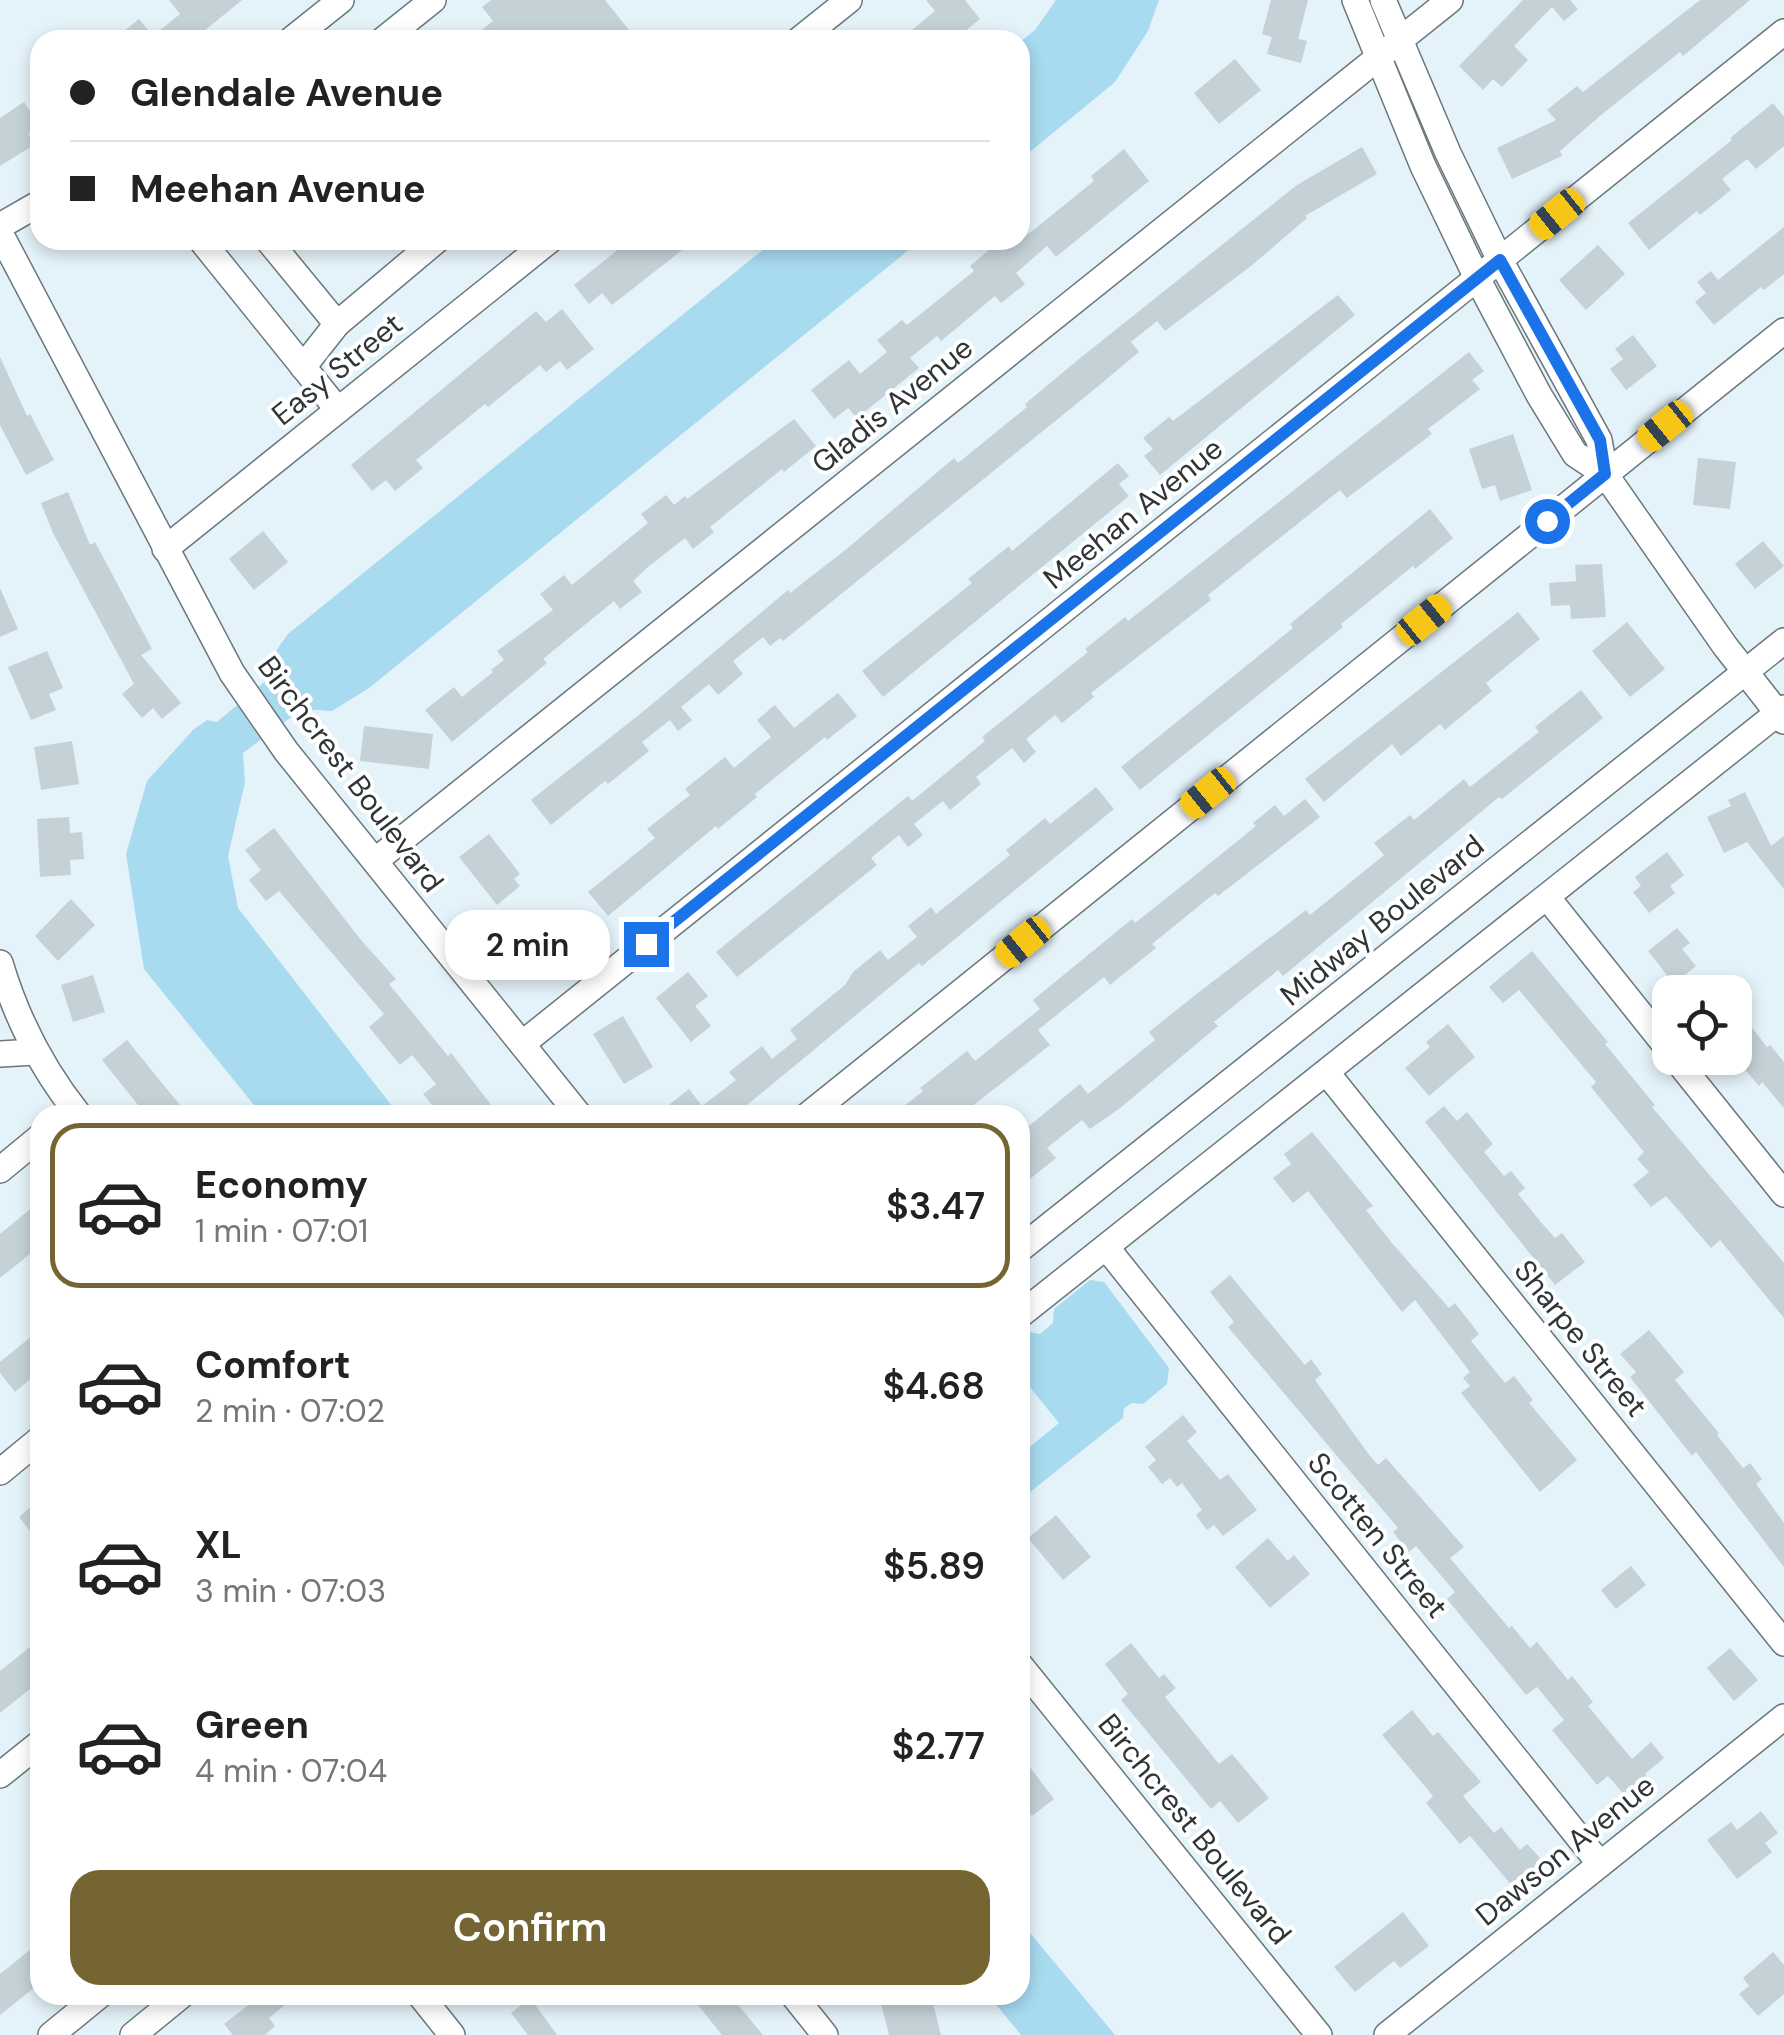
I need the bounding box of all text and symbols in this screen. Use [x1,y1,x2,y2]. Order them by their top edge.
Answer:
text: Glendale Avenue [130,68,443,118]
text: Meehan Avenue [130,164,426,214]
car [1524,183,1590,245]
street label: Easy Street [264,304,410,434]
street label: Gladis Avenue [803,328,981,482]
car [1632,395,1698,457]
street label: Meehan Avenue [1035,429,1231,597]
route start [1525,499,1570,544]
car [1391,589,1457,651]
street label: Birchcrest Boulevard [249,648,453,900]
car [1175,762,1241,824]
street label: Midway Boulevard [1272,826,1492,1014]
callout: 2 min [446,909,611,979]
car [990,911,1056,973]
route end [624,922,669,967]
text: 2 min [486,924,569,966]
map controls [1652,975,1752,1075]
button: locate [1652,975,1752,1075]
text: Economy [195,1160,368,1210]
icon: car [75,1161,165,1251]
text: $3.47 [886,1181,985,1231]
text: 1 min · 07:01 [195,1210,368,1252]
street label: Sharpe Street [1506,1252,1656,1424]
text: Comfort [195,1340,351,1390]
icon: car [75,1341,165,1431]
text: $4.68 [882,1361,985,1411]
text: 2 min · 07:02 [195,1390,385,1432]
street label: Scotten Street [1299,1444,1457,1626]
text: XL [195,1520,242,1570]
icon: car [75,1521,165,1611]
text: $5.89 [883,1541,985,1591]
text: 3 min · 07:03 [195,1570,386,1612]
text: Green [195,1700,309,1750]
icon: car [75,1701,165,1791]
street label: Birchcrest Boulevard [1090,1706,1300,1952]
text: $2.77 [892,1721,985,1771]
text: 4 min · 07:04 [195,1750,387,1792]
street label: Dawson Avenue [1467,1766,1663,1934]
button: Confirm [70,1870,990,1985]

